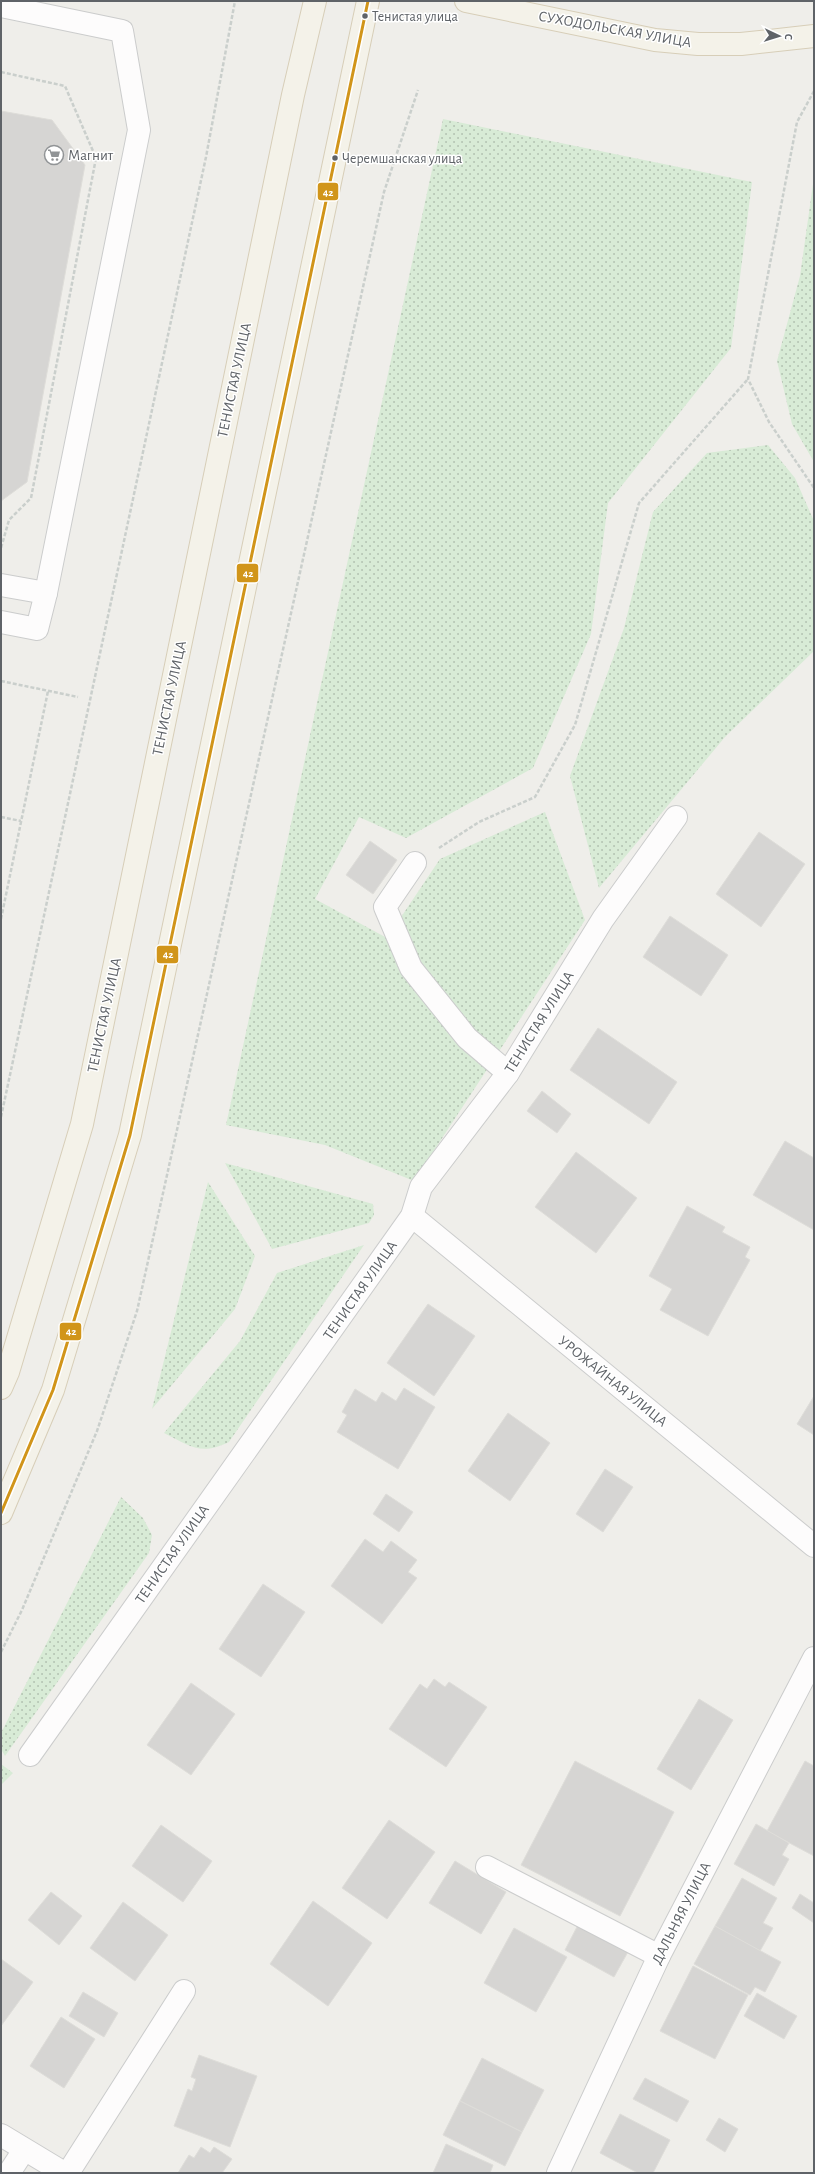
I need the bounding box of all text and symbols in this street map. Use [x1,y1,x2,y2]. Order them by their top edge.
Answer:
street label: СУХОДОЛЬСКАЯ УЛИЦА [537,9,693,50]
place label: Тенистая улица [372,10,459,24]
marker: Тенистая улица [360,11,370,21]
north arrow [759,16,799,56]
text: С [783,33,794,40]
supermarket icon: Магнит [43,144,65,166]
place label: Магнит [68,148,114,163]
place label: Черемшанская улица [342,152,463,166]
marker: Черемшанская улица [330,153,340,163]
line badge: 42 [317,182,339,201]
text: 42 [323,187,333,198]
street label: ТЕНИСТАЯ УЛИЦА [215,321,254,439]
line badge: 42 [236,563,259,583]
text: 42 [243,568,253,579]
street label: ТЕНИСТАЯ УЛИЦА [150,639,189,757]
line badge: 42 [156,945,179,964]
text: 42 [163,949,173,960]
street label: ТЕНИСТАЯ УЛИЦА [85,956,124,1074]
street label: ТЕНИСТАЯ УЛИЦА [502,969,577,1076]
street label: ТЕНИСТАЯ УЛИЦА [321,1238,400,1343]
line badge: 42 [59,1322,82,1341]
text: 42 [66,1326,76,1337]
street label: УРОЖАЙНАЯ УЛИЦА [555,1333,670,1430]
street label: ТЕНИСТАЯ УЛИЦА [133,1502,212,1607]
street label: ДАЛЬНЯЯ УЛИЦА [649,1859,714,1967]

